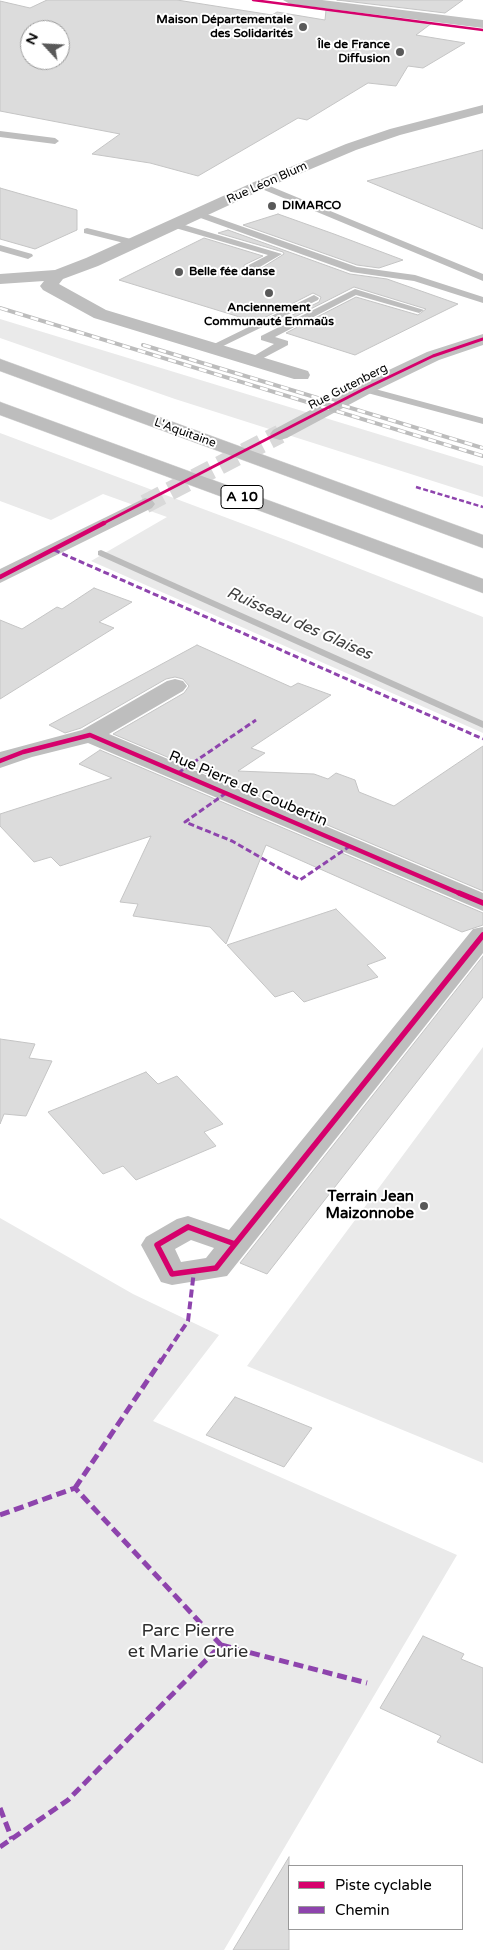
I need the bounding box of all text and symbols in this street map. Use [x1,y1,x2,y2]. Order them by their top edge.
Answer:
place label: Maison Départementale des Solidarités [156,13,293,41]
north arrow [20,20,70,70]
marker: Maison Départementale des Solidarités [297,21,309,33]
text: N [22,30,42,48]
place label: Île de France Diffusion [318,38,390,66]
marker: Île de France Diffusion [394,46,406,58]
street label: Rue Léon Blum [224,159,310,207]
place label: DIMARCO [282,199,341,213]
marker: DIMARCO [266,200,278,212]
place label: Belle fée danse [189,265,275,279]
marker: Belle fée danse [173,266,185,278]
marker: Anciennement Communauté Emmaüs [263,287,275,299]
place label: Anciennement Communauté Emmaüs [204,301,334,329]
street label: Rue Gutenberg [306,361,390,413]
street label: L'Aquitaine [152,415,218,451]
road number: A 10 [221,486,263,508]
water label: Ruisseau des Glaises [223,583,375,665]
street label: Rue Pierre de Coubertin [166,747,330,831]
place label: Terrain Jean Maizonnobe [325,1188,414,1223]
marker: Terrain Jean Maizonnobe [418,1200,430,1212]
park label: Parc Pierre et Marie Curie [128,1620,248,1662]
legend [288,1865,463,1930]
text: Piste cyclable [335,1876,432,1894]
text: Chemin [335,1901,390,1919]

